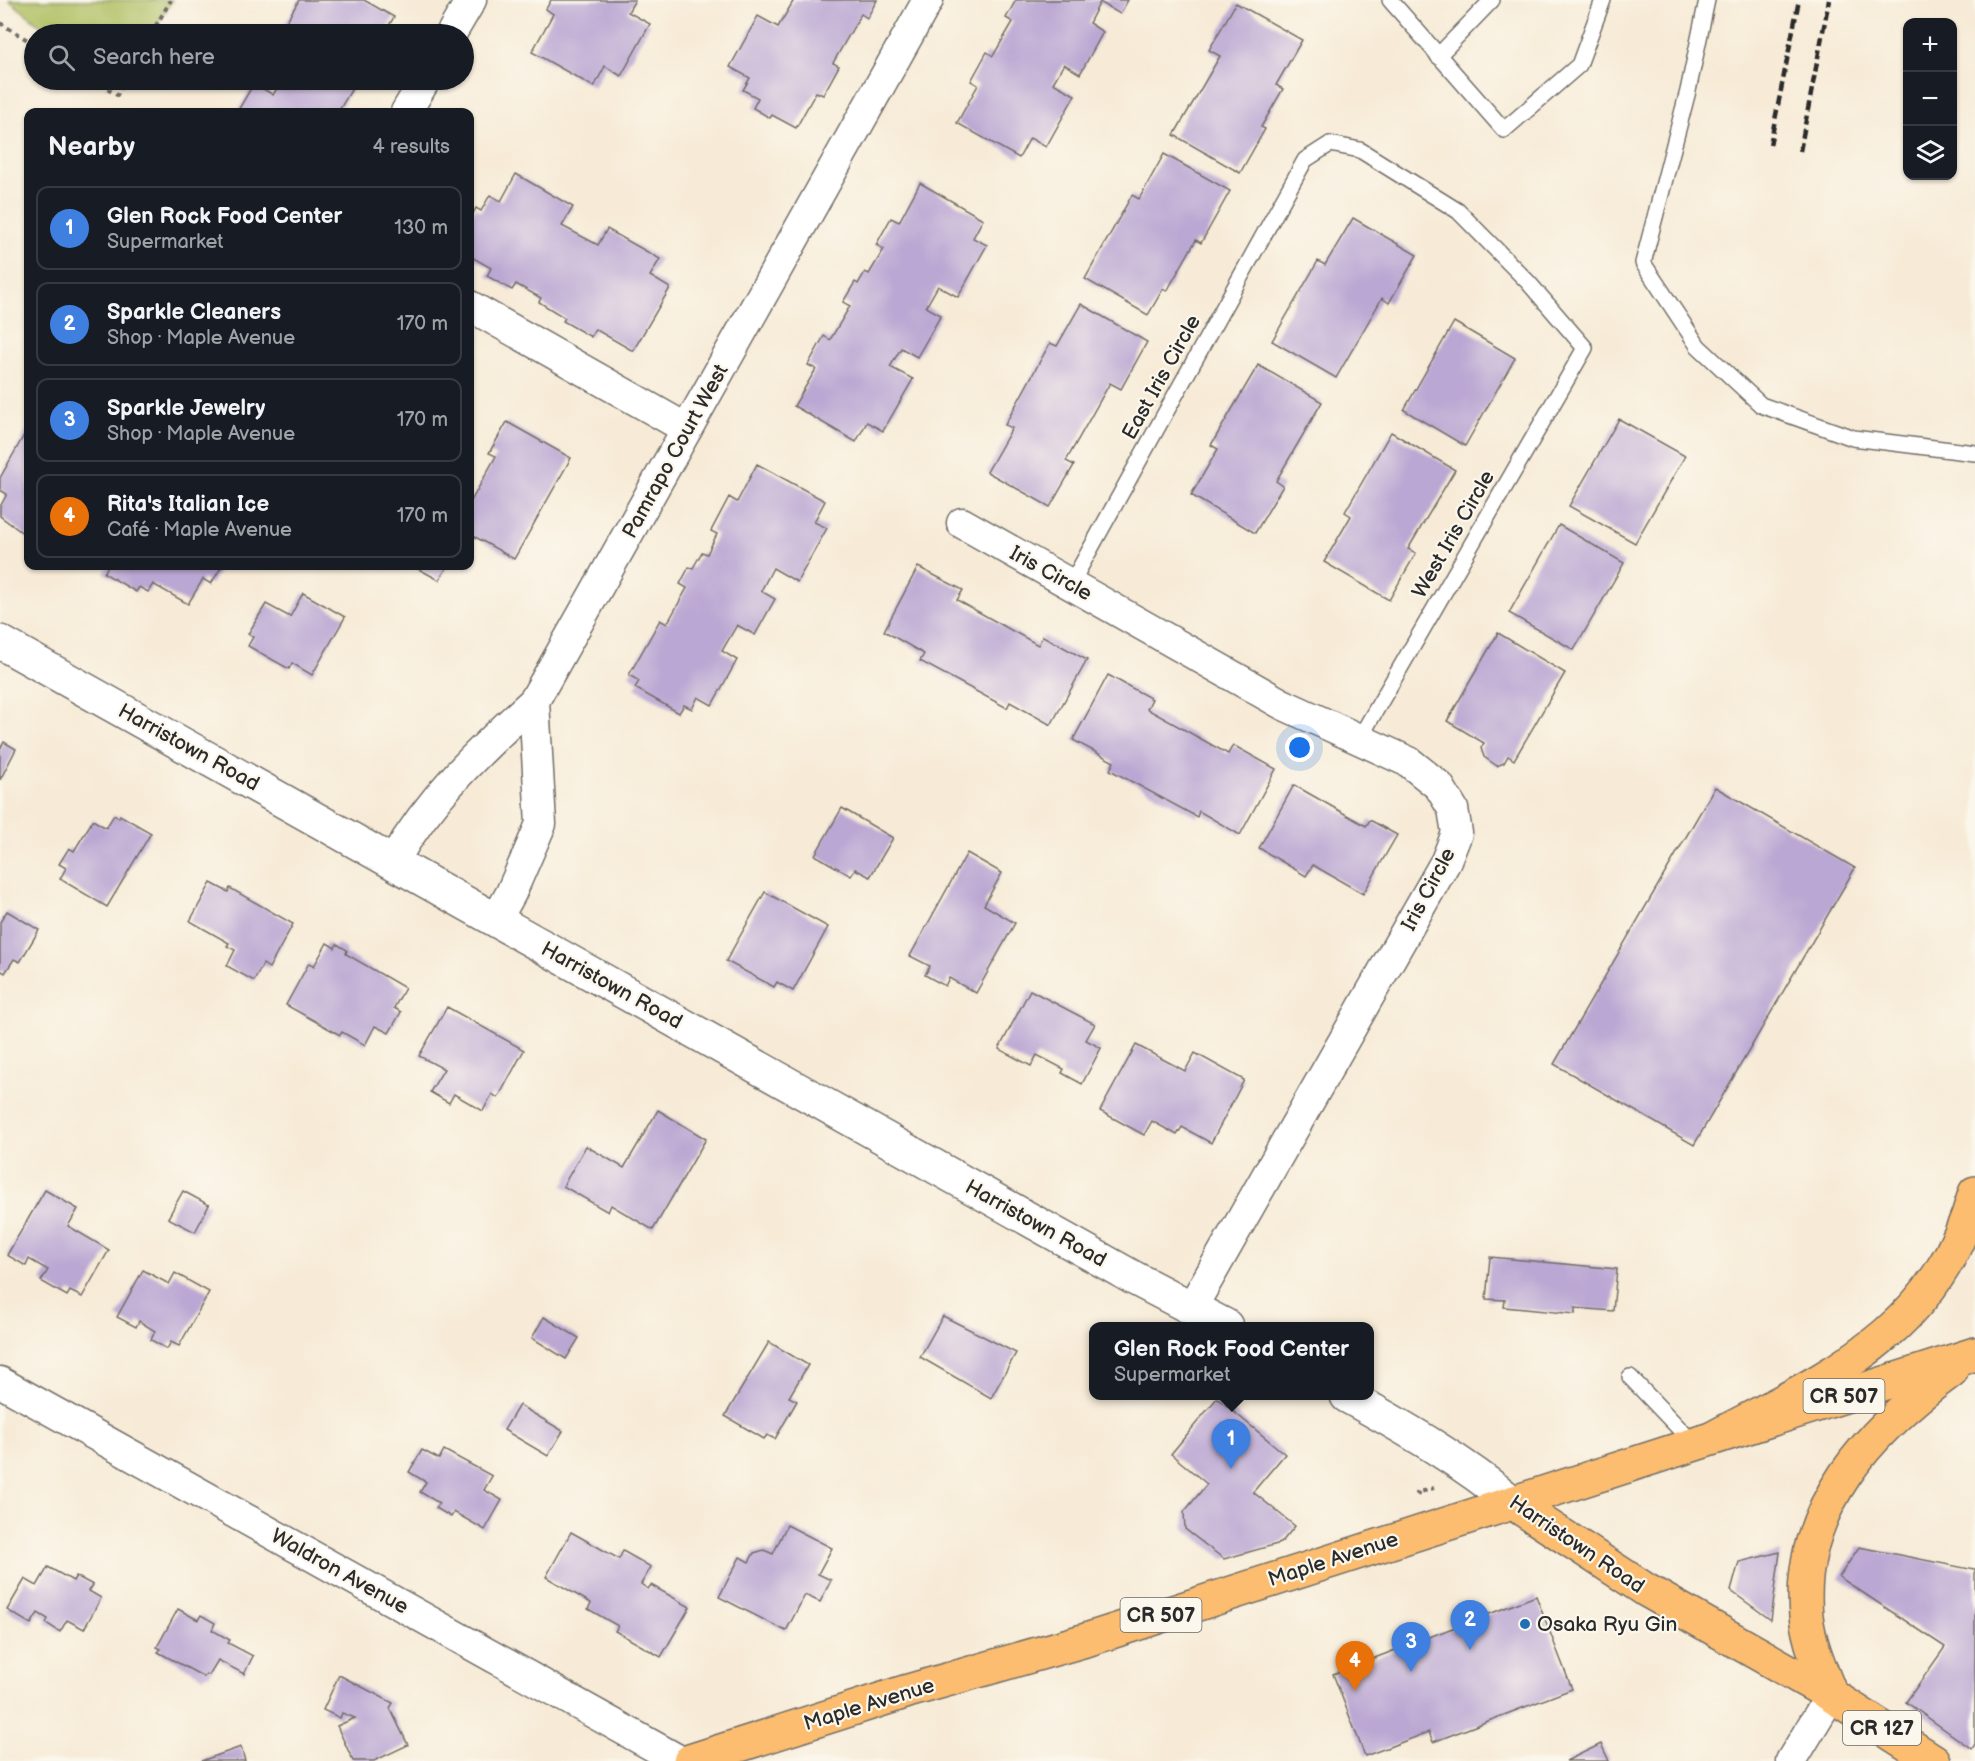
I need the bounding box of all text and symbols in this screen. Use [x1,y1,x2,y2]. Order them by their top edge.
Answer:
map controls [1903,18,1957,180]
button: + [1903,18,1957,72]
search box [24,24,474,90]
icon: search [45,41,78,74]
text: Search here [93,44,215,71]
button: − [1903,72,1957,126]
button: layers [1903,126,1957,180]
text: Nearby [48,132,135,163]
text: 4 results [372,135,450,159]
text: Glen Rock Food Center [107,203,342,230]
text: 1 [65,216,74,240]
text: 130 m [394,216,448,240]
text: Supermarket [107,230,223,254]
text: Sparkle Cleaners [107,299,281,326]
street label: East Iris Circle [1117,311,1206,444]
text: 2 [64,312,75,336]
text: 170 m [397,312,448,336]
text: Shop · Maple Avenue [107,326,295,350]
street label: Pamrapo Court West [617,359,734,543]
text: Sparkle Jewelry [107,395,265,422]
text: 3 [64,408,75,432]
text: 170 m [397,408,448,432]
text: Shop · Maple Avenue [107,422,295,446]
street label: West Iris Circle [1407,466,1500,602]
text: Rita's Italian Ice [107,491,269,518]
text: 4 [64,504,75,528]
text: 170 m [397,504,448,528]
text: Café · Maple Avenue [107,518,292,542]
street label: Iris Circle [1005,541,1096,606]
street label: Harristown Road [114,698,264,797]
your location [1285,733,1314,762]
street label: Iris Circle [1396,844,1461,935]
street label: Harristown Road [537,936,687,1035]
street label: Harristown Road [961,1174,1111,1273]
popup [1089,1322,1374,1400]
text: Glen Rock Food Center [1114,1336,1349,1363]
text: Supermarket [1114,1363,1230,1387]
road number: CR 507 [1804,1379,1884,1413]
pin: 1 [1212,1420,1250,1469]
street label: Harristown Road [1504,1490,1649,1599]
street label: Waldron Avenue [267,1523,413,1620]
street label: Maple Avenue [1265,1527,1401,1592]
road number: CR 507 [1120,1598,1202,1632]
pin: 2 [1450,1600,1490,1650]
place label: Osaka Ryu Gin [1537,1612,1677,1637]
marker: Osaka Ryu Gin [1518,1617,1532,1631]
pin: 3 [1392,1622,1430,1672]
pin: 4 [1336,1642,1374,1691]
street label: Maple Avenue [801,1673,938,1736]
road number: CR 127 [1843,1711,1921,1745]

